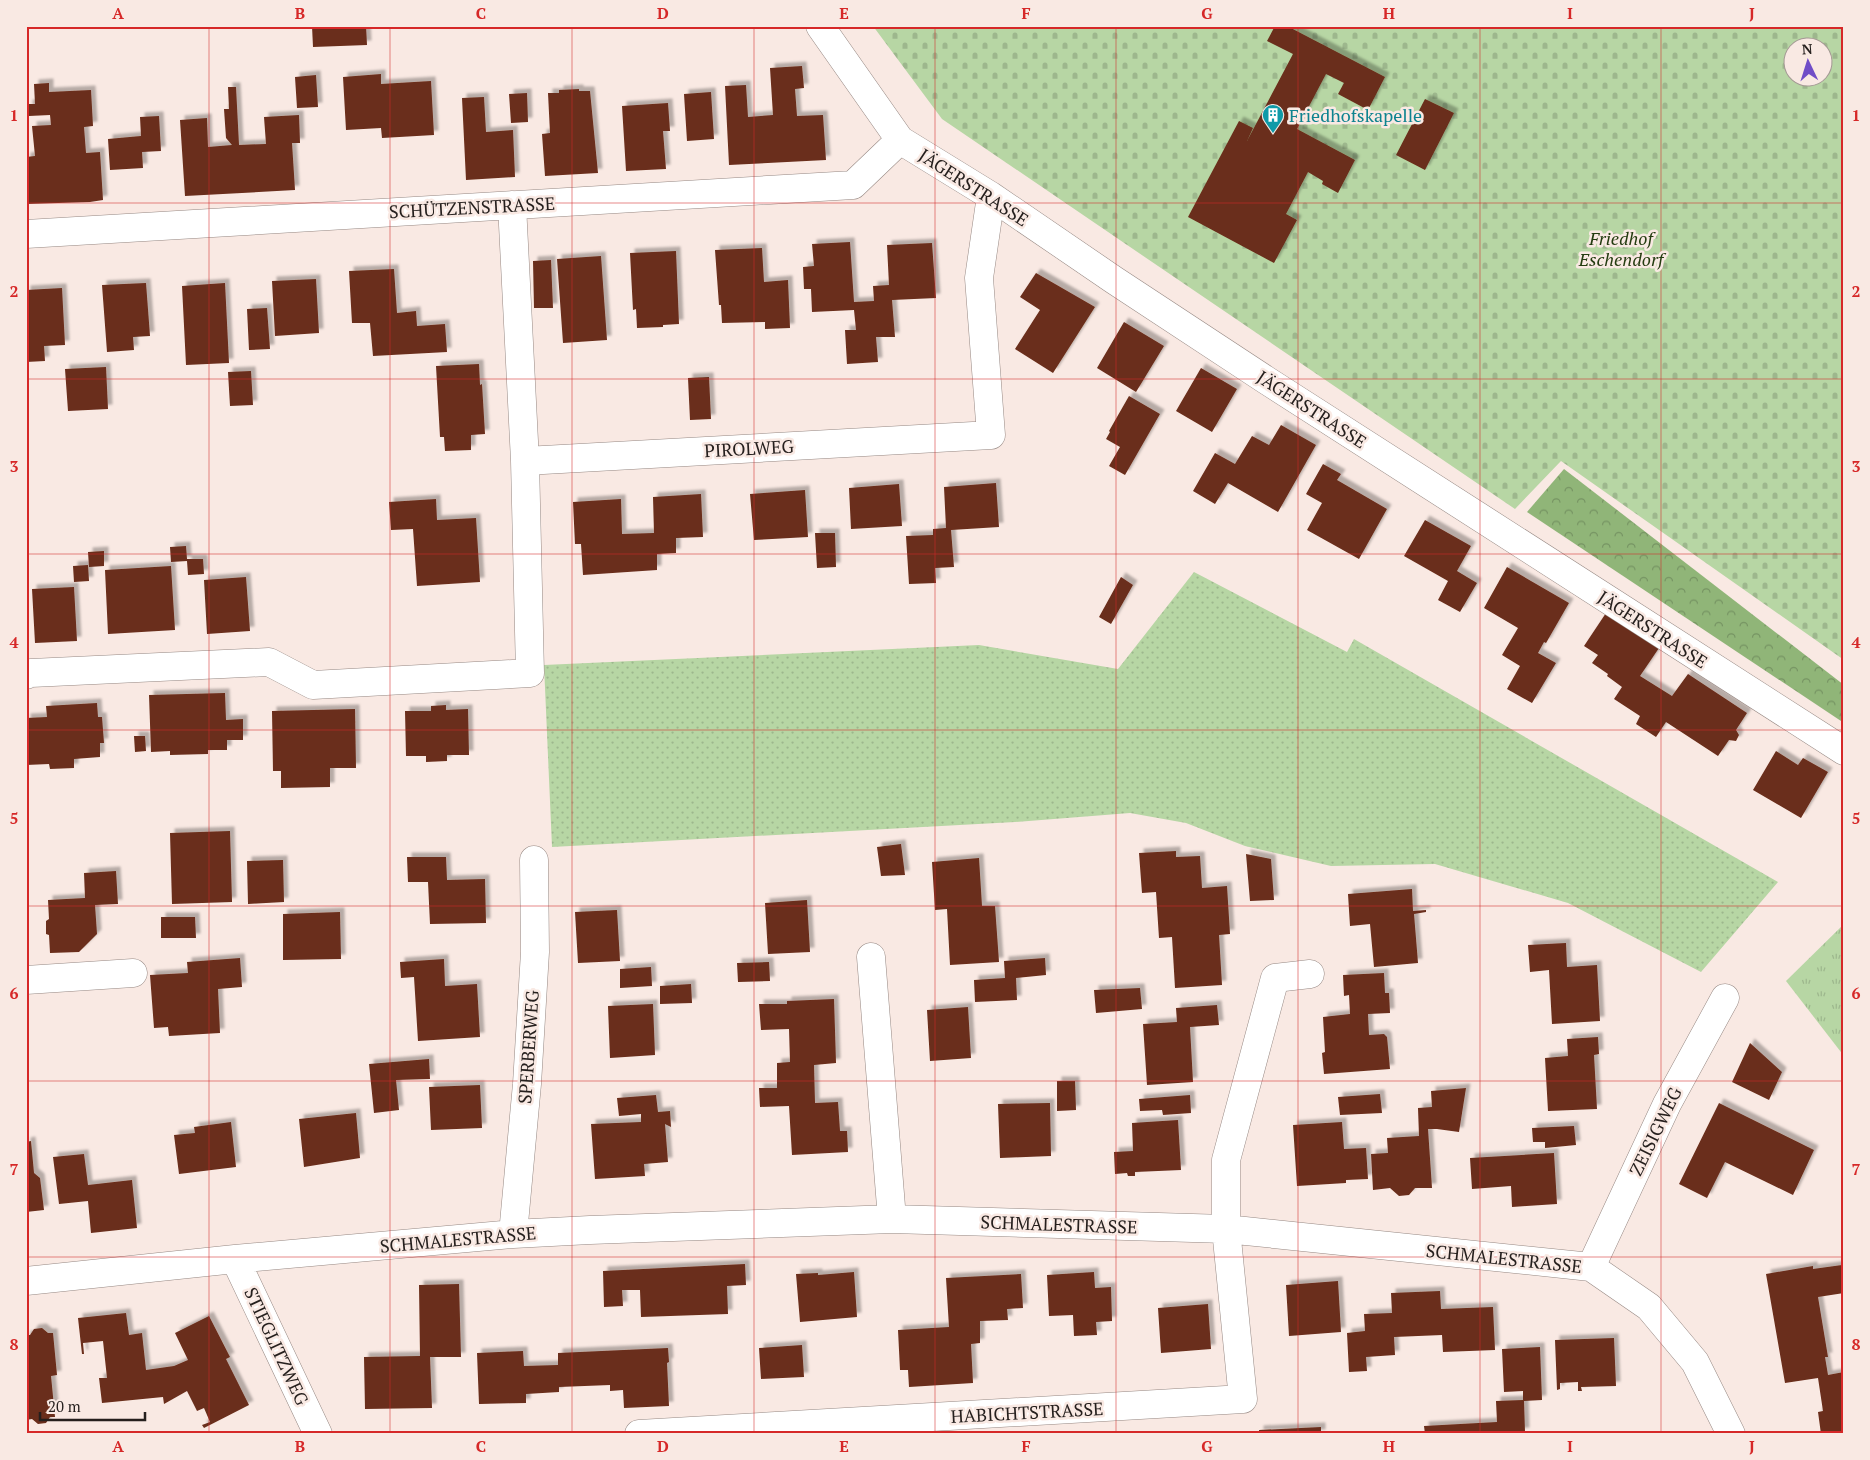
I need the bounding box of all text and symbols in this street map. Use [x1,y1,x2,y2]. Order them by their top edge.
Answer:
text: A [112,2,124,24]
text: B [295,2,305,24]
text: C [476,2,486,24]
text: D [657,2,669,24]
text: E [839,2,849,24]
text: F [1021,2,1031,24]
text: G [1201,2,1213,24]
text: H [1383,2,1395,24]
text: I [1567,2,1573,24]
text: J [1749,2,1755,24]
north arrow [1782,38,1832,88]
text: N [1801,39,1813,58]
building icon: Friedhofskapelle [1261,103,1285,134]
place label: Friedhofskapelle [1289,103,1422,127]
text: 1 [9,104,19,126]
text: 1 [1851,104,1861,126]
street label: JÄGERSTRASSE [915,143,1033,231]
street label: SCHÜTZENSTRASSE [388,191,556,223]
park label: Friedhof Eschendorf [1578,226,1667,271]
text: 2 [9,280,19,302]
text: 2 [1851,280,1861,302]
street label: JÄGERSTRASSE [1253,365,1371,453]
street label: PIROLWEG [704,434,795,462]
text: 3 [9,455,19,477]
text: 3 [1851,455,1861,477]
street label: JÄGERSTRASSE [1594,585,1712,673]
text: 4 [9,631,19,653]
text: 4 [1851,631,1861,653]
text: 5 [9,807,19,829]
text: 5 [1851,807,1861,829]
text: 6 [9,982,19,1004]
text: 6 [1851,982,1861,1004]
street label: SPERBERWEG [512,989,544,1105]
street label: ZEISIGWEG [1623,1082,1687,1179]
text: 7 [9,1158,19,1180]
text: 7 [1851,1158,1861,1180]
street label: SCHMALESTRASSE [980,1209,1138,1239]
street label: SCHMALESTRASSE [379,1220,537,1258]
street label: SCHMALESTRASSE [1425,1238,1583,1278]
street label: STIEGLITZWEG [239,1283,315,1409]
text: 8 [9,1333,19,1355]
text: 8 [1851,1333,1861,1355]
scale bar [40,1390,145,1422]
text: 20 m [48,1396,81,1416]
street label: HABICHTSTRASSE [950,1396,1104,1428]
text: A [112,1435,124,1457]
text: B [295,1435,305,1457]
text: C [476,1435,486,1457]
text: D [657,1435,669,1457]
text: E [839,1435,849,1457]
text: F [1021,1435,1031,1457]
text: G [1201,1435,1213,1457]
text: H [1383,1435,1395,1457]
text: I [1567,1435,1573,1457]
text: J [1749,1435,1755,1457]

